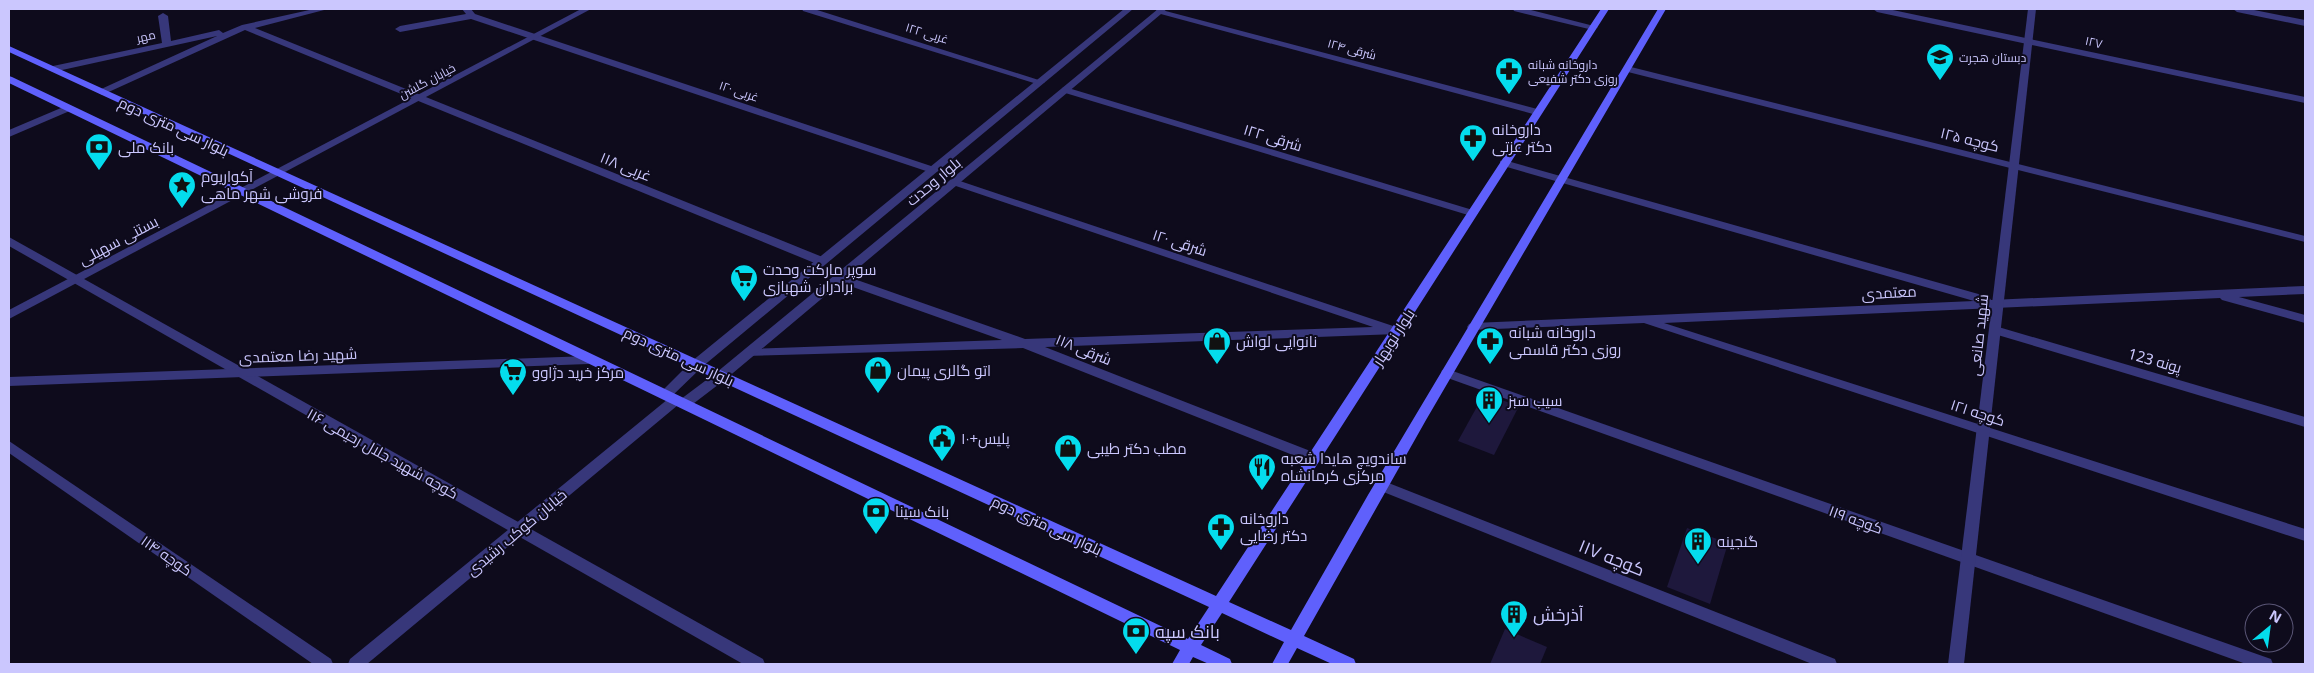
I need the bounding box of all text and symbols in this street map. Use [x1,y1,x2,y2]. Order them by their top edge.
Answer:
street label: ۱۲۲ غربی [903,18,951,48]
street label: مهر [134,26,157,47]
street label: ۱۲۷ [2084,32,2105,52]
street label: ۱۲۴ شرقی [1326,34,1378,64]
school or university icon: دبستان هجرت [1925,42,1955,81]
place label: دبستان هجرت [1959,49,2027,66]
pharmacy icon: داروخانه شبانه روزی دکتر شفیعی [1494,56,1524,95]
place label: داروخانه شبانه روزی دکتر شفیعی [1528,56,1618,87]
street label: خیابان گلشن [396,59,458,103]
street label: ۱۲۰ غربی [717,76,761,106]
street label: بلوار سی متری دوم [115,92,232,161]
street label: ۱۲۲ شرقی [1241,119,1305,156]
place label: داروخانه دکتر عزتی [1492,119,1552,157]
street label: کوچه ۱۲۵ [1938,122,2001,157]
pharmacy icon: داروخانه دکتر عزتی [1458,123,1488,162]
bank icon: بانک ملی [84,132,114,171]
place label: بانک ملی [118,137,174,158]
street label: ۱۱۸ غربی [597,147,654,186]
street label: بلوار وحدت [901,152,965,210]
place label: آکواریوم فروشی شهر ماهی [201,166,322,204]
place icon: آکواریوم فروشی شهر ماهی [167,170,197,209]
street label: بستنی سهیلی [75,211,162,270]
street label: ۱۲۰ شرقی [1150,224,1210,261]
place label: سوپر مارکت وحدت برادران شهبازی [763,259,876,297]
supermarket icon: سوپر مارکت وحدت برادران شهبازی [729,263,759,302]
street label: معتمدی [1861,281,1917,304]
street label: شهید صانعی [1964,293,1993,377]
street label: بلوار نوبهار [1367,305,1420,371]
street label: بلوار سی متری دوم [620,322,737,391]
place label: داروخانه شبانه روزی دکتر قاسمی [1509,322,1621,360]
shop icon: نانوایی لواش [1202,326,1232,365]
pharmacy icon: داروخانه شبانه روزی دکتر قاسمی [1475,326,1505,365]
street label: ۱۱۸ شرقی [1053,329,1115,370]
place label: نانوایی لواش [1236,331,1317,352]
street label: شهید رضا معتمدی [238,343,358,368]
street label: 123 پونه [2126,343,2184,378]
shop icon: اتو گالری پیمان [863,355,893,394]
supermarket icon: مرکز خرید دژاوو [498,357,528,396]
place label: اتو گالری پیمان [897,360,991,381]
place label: مرکز خرید دژاوو [532,362,624,382]
building icon: سیب سبز [1474,385,1504,424]
place label: سیب سبز [1507,390,1562,410]
street label: کوچه ۱۲۱ [1948,394,2008,431]
street label: کوچه شهید جلال رحیمی ۱۱۶ [303,403,462,504]
public building icon: پلیس+۱۰ [927,423,957,462]
place label: پلیس+۱۰ [961,428,1010,449]
shop icon: مطب دکتر طیبی [1053,433,1083,472]
place label: مطب دکتر طیبی [1087,438,1187,459]
place label: ساندویچ هایدا شعبه مرکزی کرمانشاه [1281,448,1407,486]
restaurant icon: ساندویچ هایدا شعبه مرکزی کرمانشاه [1247,452,1277,491]
street label: خیابان کوکب رشیدی [462,484,571,581]
street label: بلوار سی متری دوم [988,491,1105,560]
bank icon: بانک سینا [861,496,891,535]
street label: کوچه ۱۱۹ [1826,500,1886,539]
place label: بانک سینا [895,501,949,521]
place label: داروخانه دکتر رضایی [1240,508,1307,546]
pharmacy icon: داروخانه دکتر رضایی [1206,512,1236,551]
building icon: گنجینه [1683,526,1713,565]
street label: کوچه ۱۱۴ [137,530,197,581]
place label: گنجینه [1717,531,1758,551]
street label: کوچه ۱۱۷ [1575,533,1649,582]
building icon: آذرخش [1499,599,1529,638]
place label: آذرخش [1533,602,1584,626]
north arrow [2244,603,2294,653]
text: N [2266,605,2285,627]
bank icon: بانک سپه [1121,616,1151,655]
place label: بانک سپه [1155,619,1220,643]

